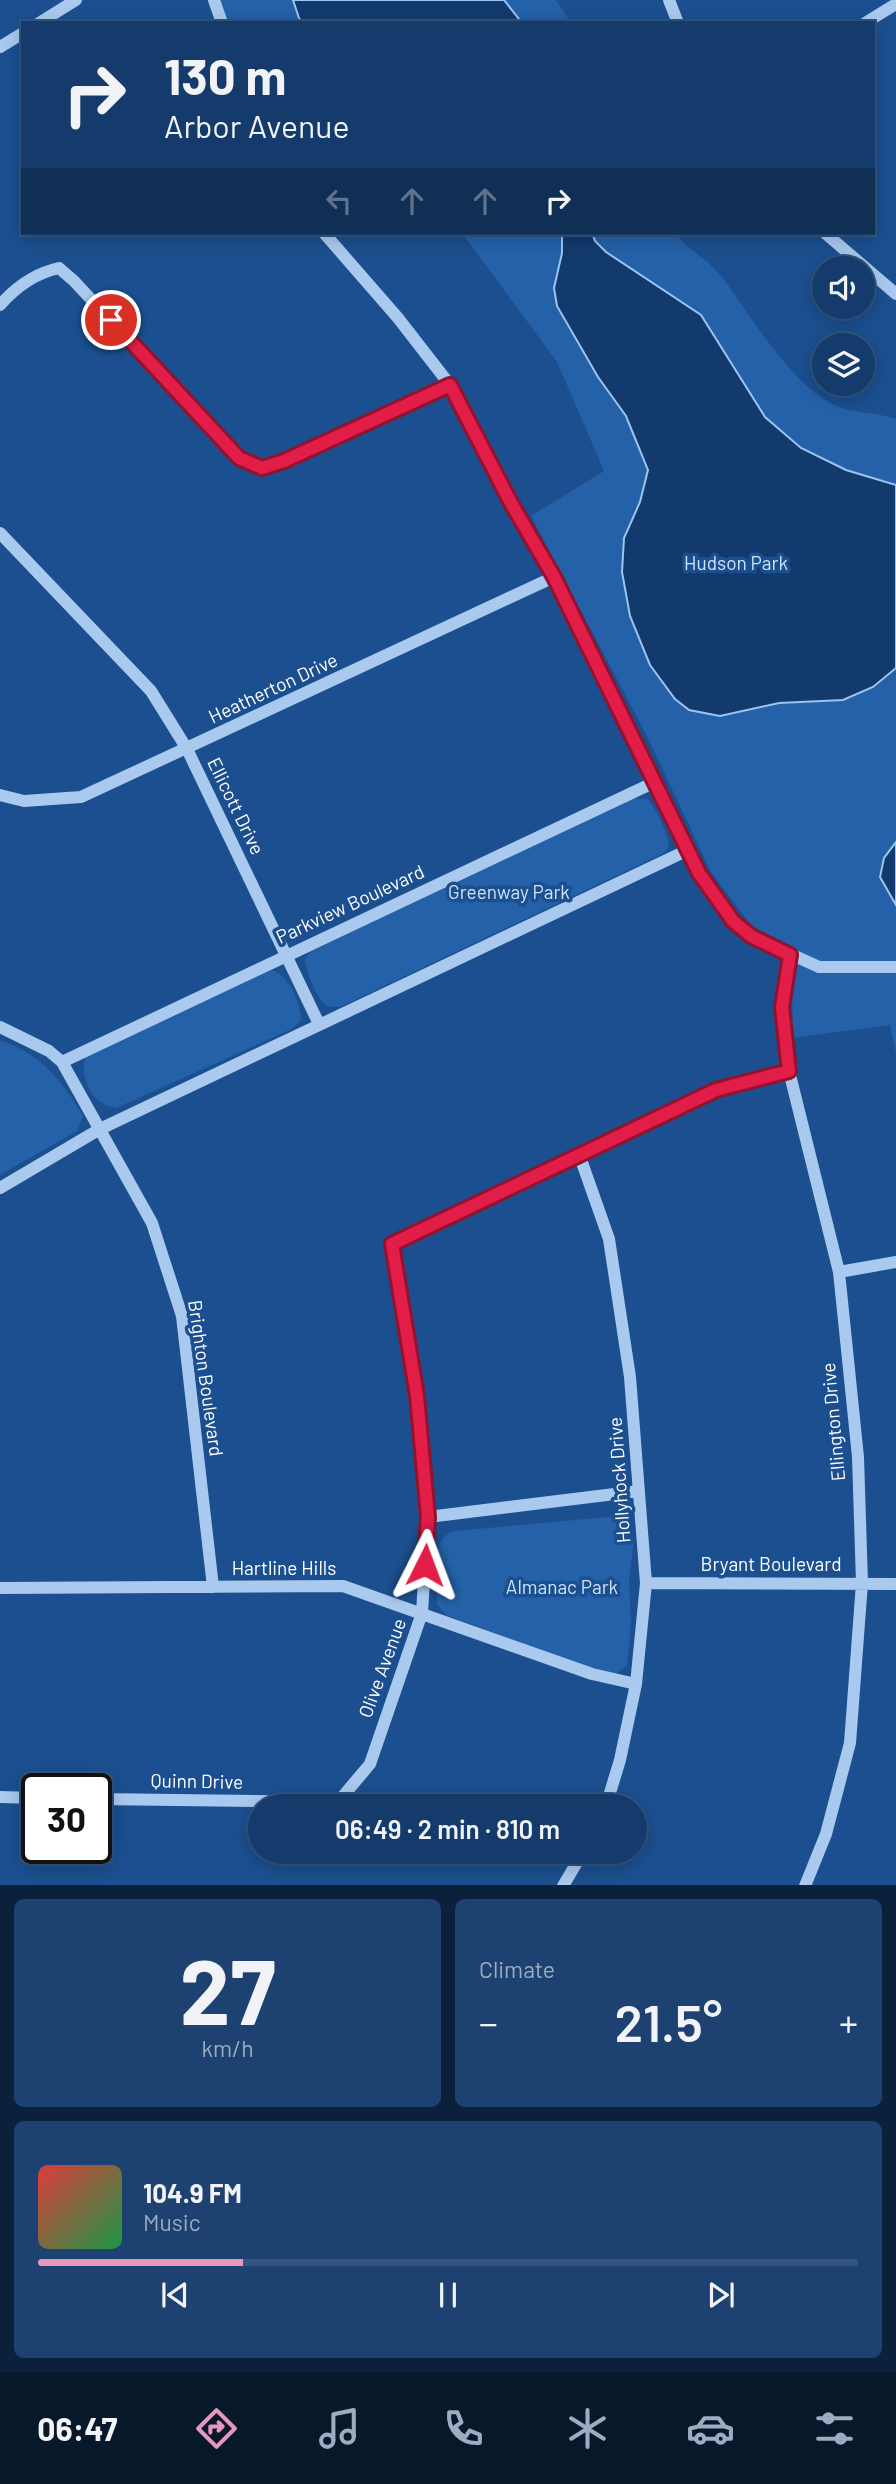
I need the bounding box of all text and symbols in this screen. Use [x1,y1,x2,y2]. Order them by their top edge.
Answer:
text: 130 m [164,46,286,105]
icon: right [49,49,140,140]
text: Arbor Avenue [164,106,350,144]
icon: left [320,182,358,220]
icon: ahead [393,182,431,220]
icon: ahead [466,182,504,220]
icon: right [539,182,577,220]
map controls [812,256,875,396]
button: sound [812,256,875,319]
pin [81,290,141,350]
icon: arrive [92,301,130,339]
button: layers [812,333,875,396]
park label: Hudson Park [684,551,788,574]
street label: Heatherton Drive [205,648,341,728]
street label: Ellicott Drive [203,754,270,858]
street label: Parkview Boulevard [272,859,428,948]
park label: Greenway Park [448,880,570,903]
street label: Brighton Boulevard [184,1298,229,1458]
street label: Ellington Drive [816,1362,849,1482]
street label: Hollyhock Drive [603,1416,634,1544]
position arrow [388,1528,462,1602]
street label: Bryant Boulevard [701,1552,842,1575]
street label: Hartline Hills [232,1556,336,1579]
park label: Almanac Park [506,1575,618,1598]
street label: Olive Avenue [353,1615,410,1721]
street label: Quinn Drive [151,1768,243,1793]
speed limit sign: 30 [21,1773,112,1864]
text: 06:49 · 2 min · 810 m [335,1813,560,1844]
text: 27 [179,1934,276,2043]
text: Climate [479,1955,555,1983]
text: 21.5° [615,1990,722,2052]
text: − [479,1999,498,2045]
text: + [839,1999,858,2045]
text: km/h [201,2034,254,2062]
text: 104.9 FM [143,2177,242,2208]
text: Music [143,2208,201,2236]
icon: previous [156,2276,194,2314]
icon: pause [429,2276,467,2314]
icon: next [702,2276,740,2314]
icon: directions [192,2404,241,2453]
icon: music [315,2404,364,2453]
icon: phone [439,2404,488,2453]
icon: climate [563,2404,612,2453]
icon: car [686,2404,735,2453]
icon: filters [810,2404,859,2453]
text: 06:47 [37,2409,117,2447]

